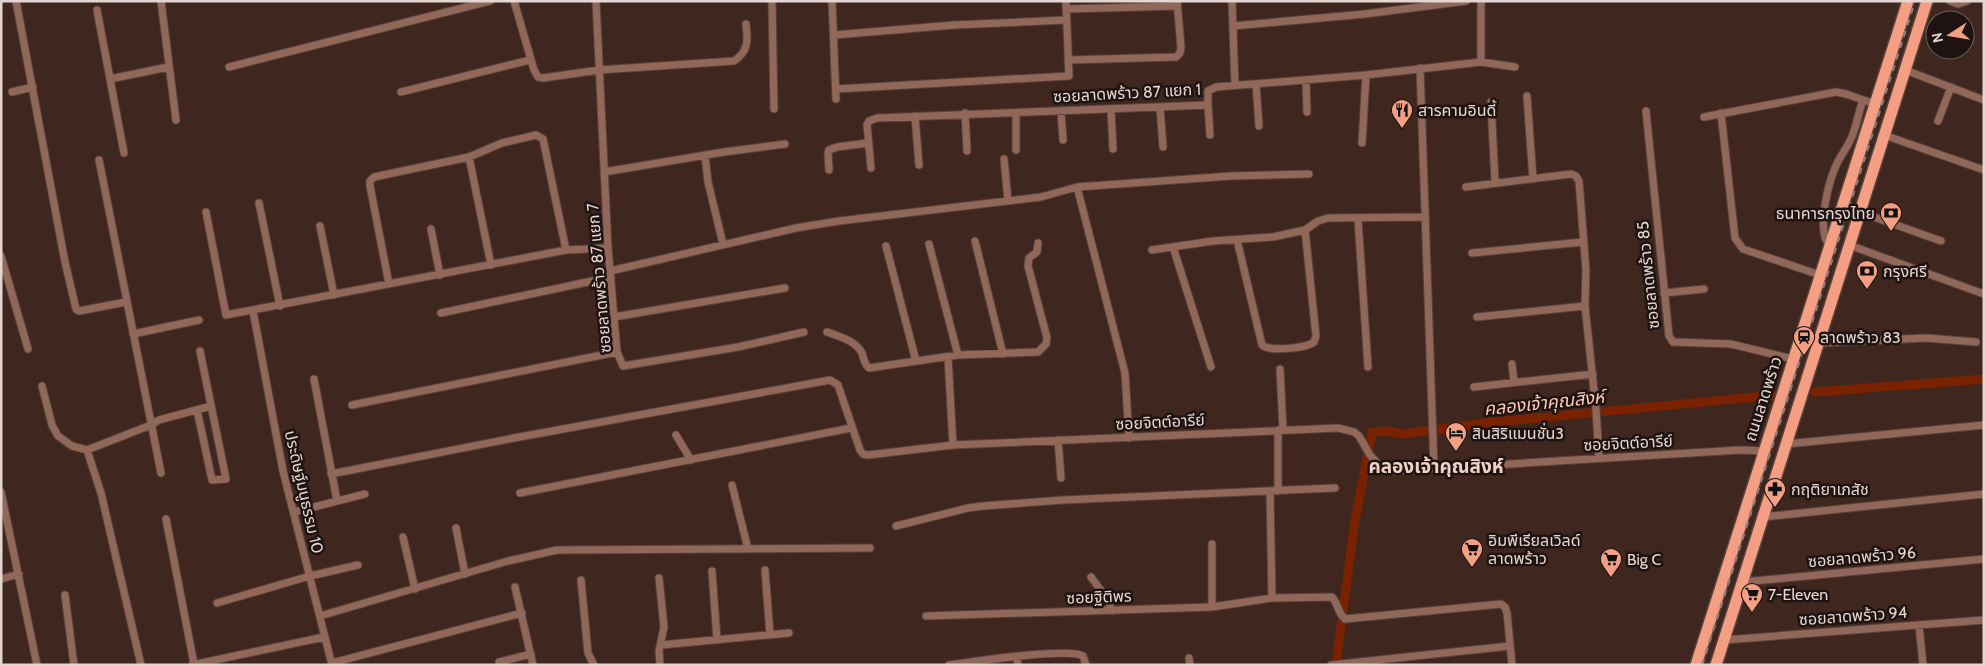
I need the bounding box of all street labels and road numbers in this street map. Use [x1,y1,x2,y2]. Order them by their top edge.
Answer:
street label: ซอยลาดพร้าว 87 แยก 1 [1053,80,1201,106]
street label: ซอยลาดพร้าว 87 แยก 7 [583,202,615,354]
street label: ซอยลาดพร้าว 85 [1633,220,1663,330]
street label: ถนนลาดพร้าว [1740,354,1786,444]
street label: ซอยจิตต์อารีย์ [1115,410,1205,434]
street label: ประดิษฐ์มนูธรรม 10 [281,429,327,555]
street label: ซอยจิตต์อารีย์ [1583,431,1673,455]
street label: ซอยลาดพร้าว 96 [1807,543,1917,571]
street label: ซอยฐิติพร [1066,586,1132,608]
street label: ซอยลาดพร้าว 94 [1798,603,1908,629]

